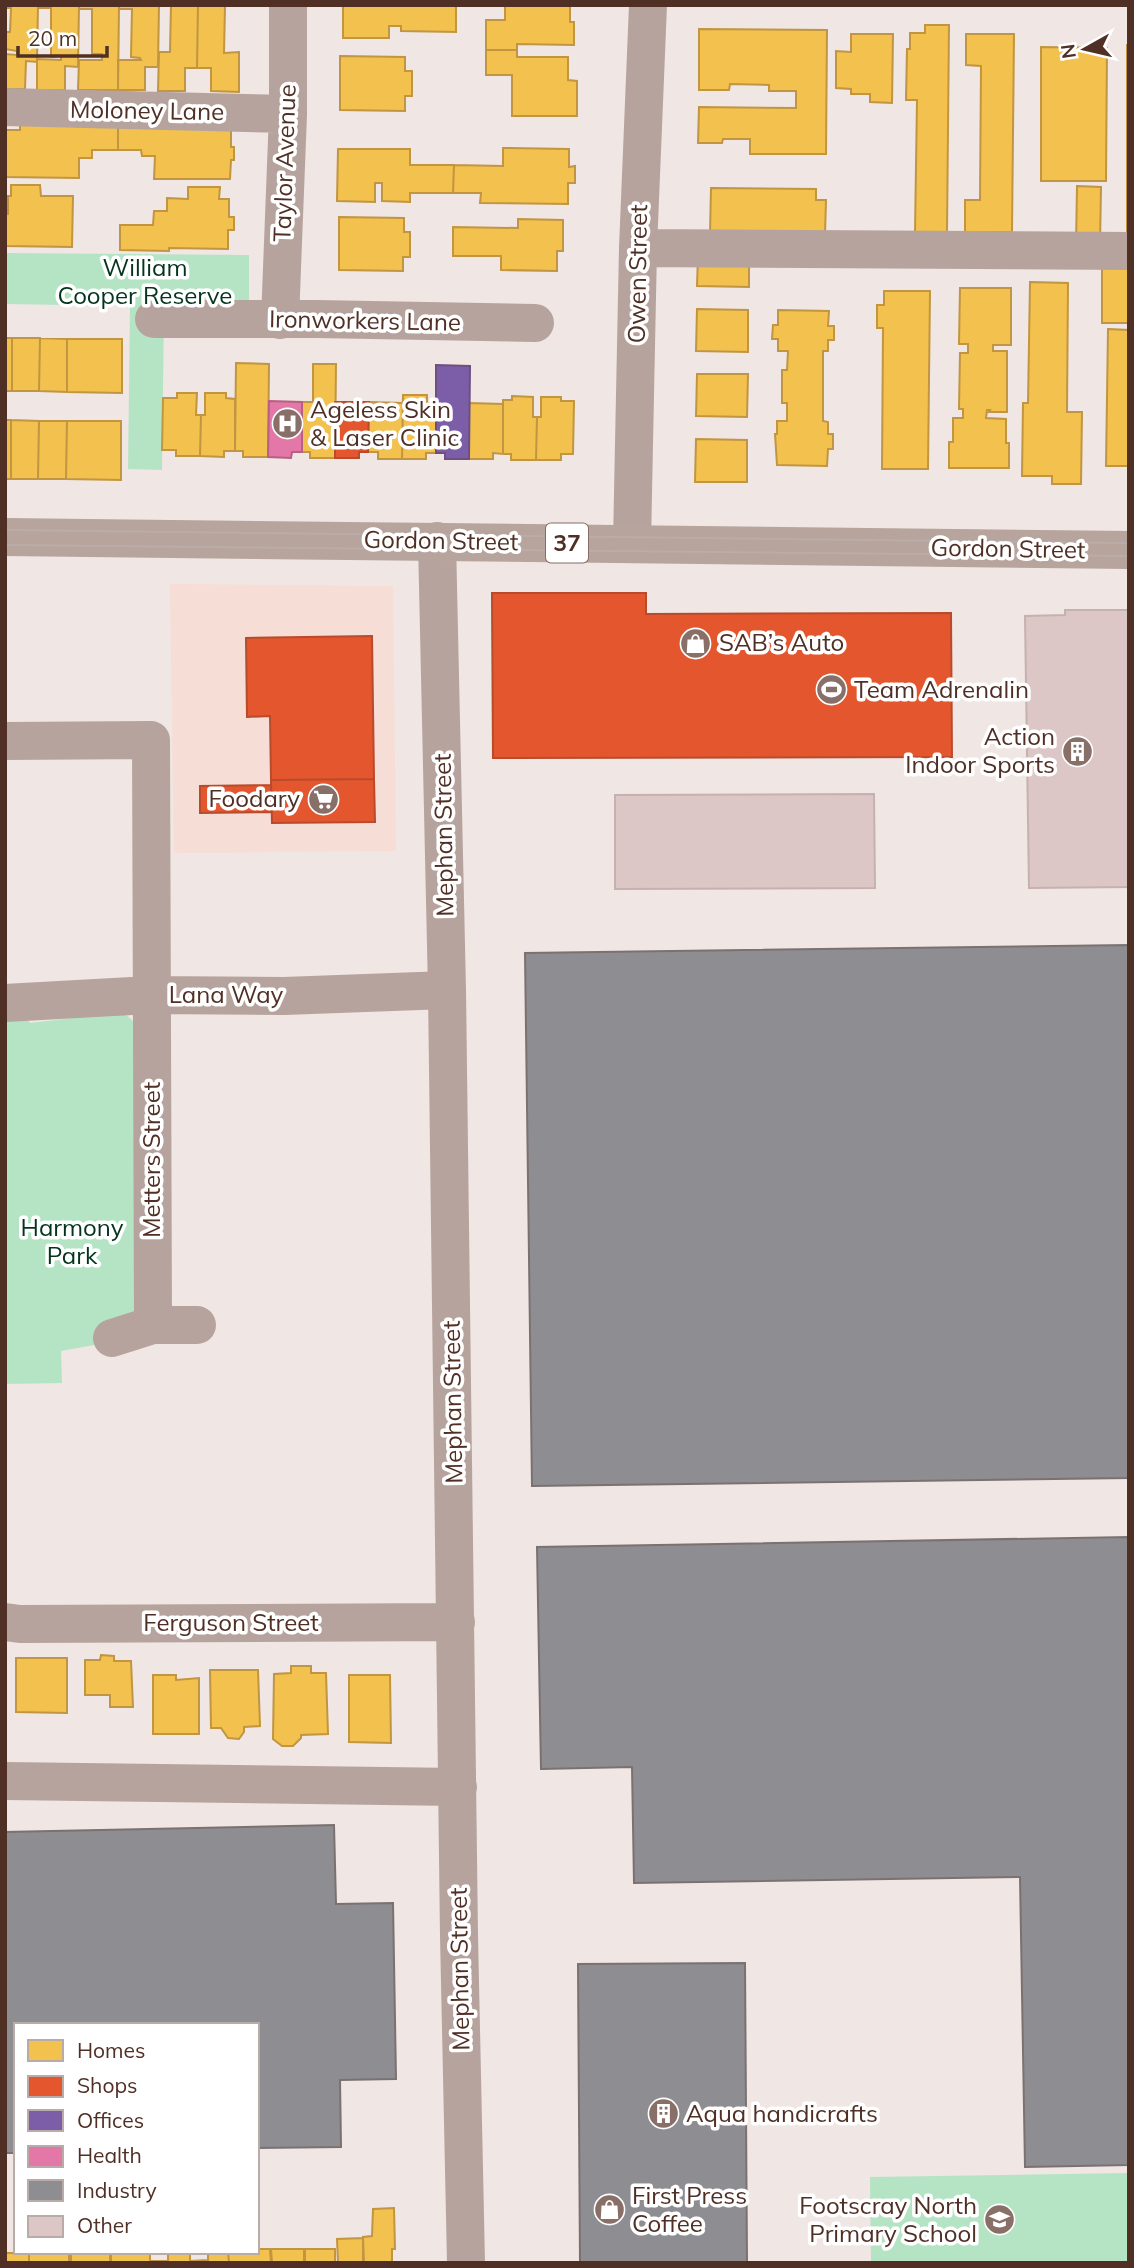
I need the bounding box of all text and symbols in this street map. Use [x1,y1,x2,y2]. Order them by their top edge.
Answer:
scale bar [18,14,107,58]
north arrow [1050,14,1120,84]
text: 20 m [28,25,77,51]
text: N [1055,43,1081,60]
street label: Taylor Avenue [266,84,302,242]
street label: Moloney Lane [70,94,224,126]
street label: Owen Street [621,204,653,344]
park label: William Cooper Reserve [58,252,232,310]
street label: Ironworkers Lane [269,303,461,337]
place label: Ageless Skin & Laser Clinic [310,394,459,452]
hospital icon: Ageless Skin & Laser Clinic [270,407,304,441]
street label: Gordon Street [363,524,519,556]
road number: 37 [546,524,588,562]
street label: Gordon Street [930,532,1086,564]
shop icon: SAB’s Auto [679,626,713,660]
place label: SAB’s Auto [719,627,844,657]
sports icon: Team Adrenalin [814,673,848,707]
place label: Team Adrenalin [854,674,1029,704]
place label: Action Indoor Sports [905,721,1055,779]
building icon: Action Indoor Sports [1061,734,1095,768]
street label: Mephan Street [427,753,459,917]
supermarket icon: Foodary [306,782,340,816]
place label: Foodary [209,783,300,813]
street label: Lana Way [169,979,284,1009]
street label: Metters Street [136,1082,166,1238]
park label: Harmony Park [21,1212,124,1270]
street label: Mephan Street [436,1320,468,1484]
street label: Ferguson Street [143,1607,319,1637]
street label: Mephan Street [443,1887,475,2051]
legend [14,2023,259,2254]
text: Homes [77,2037,145,2063]
text: Shops [77,2072,137,2098]
building icon: Aqua handicrafts [646,2097,680,2131]
place label: Aqua handicrafts [686,2098,878,2128]
text: Offices [77,2107,144,2133]
text: Health [77,2142,142,2168]
text: Industry [77,2177,157,2203]
place label: First Press Coffee [632,2180,747,2238]
place label: Footscray North Primary School [799,2190,977,2248]
shop icon: First Press Coffee [592,2193,626,2227]
school or university icon: Footscray North Primary School [983,2203,1017,2237]
text: Other [77,2212,132,2238]

